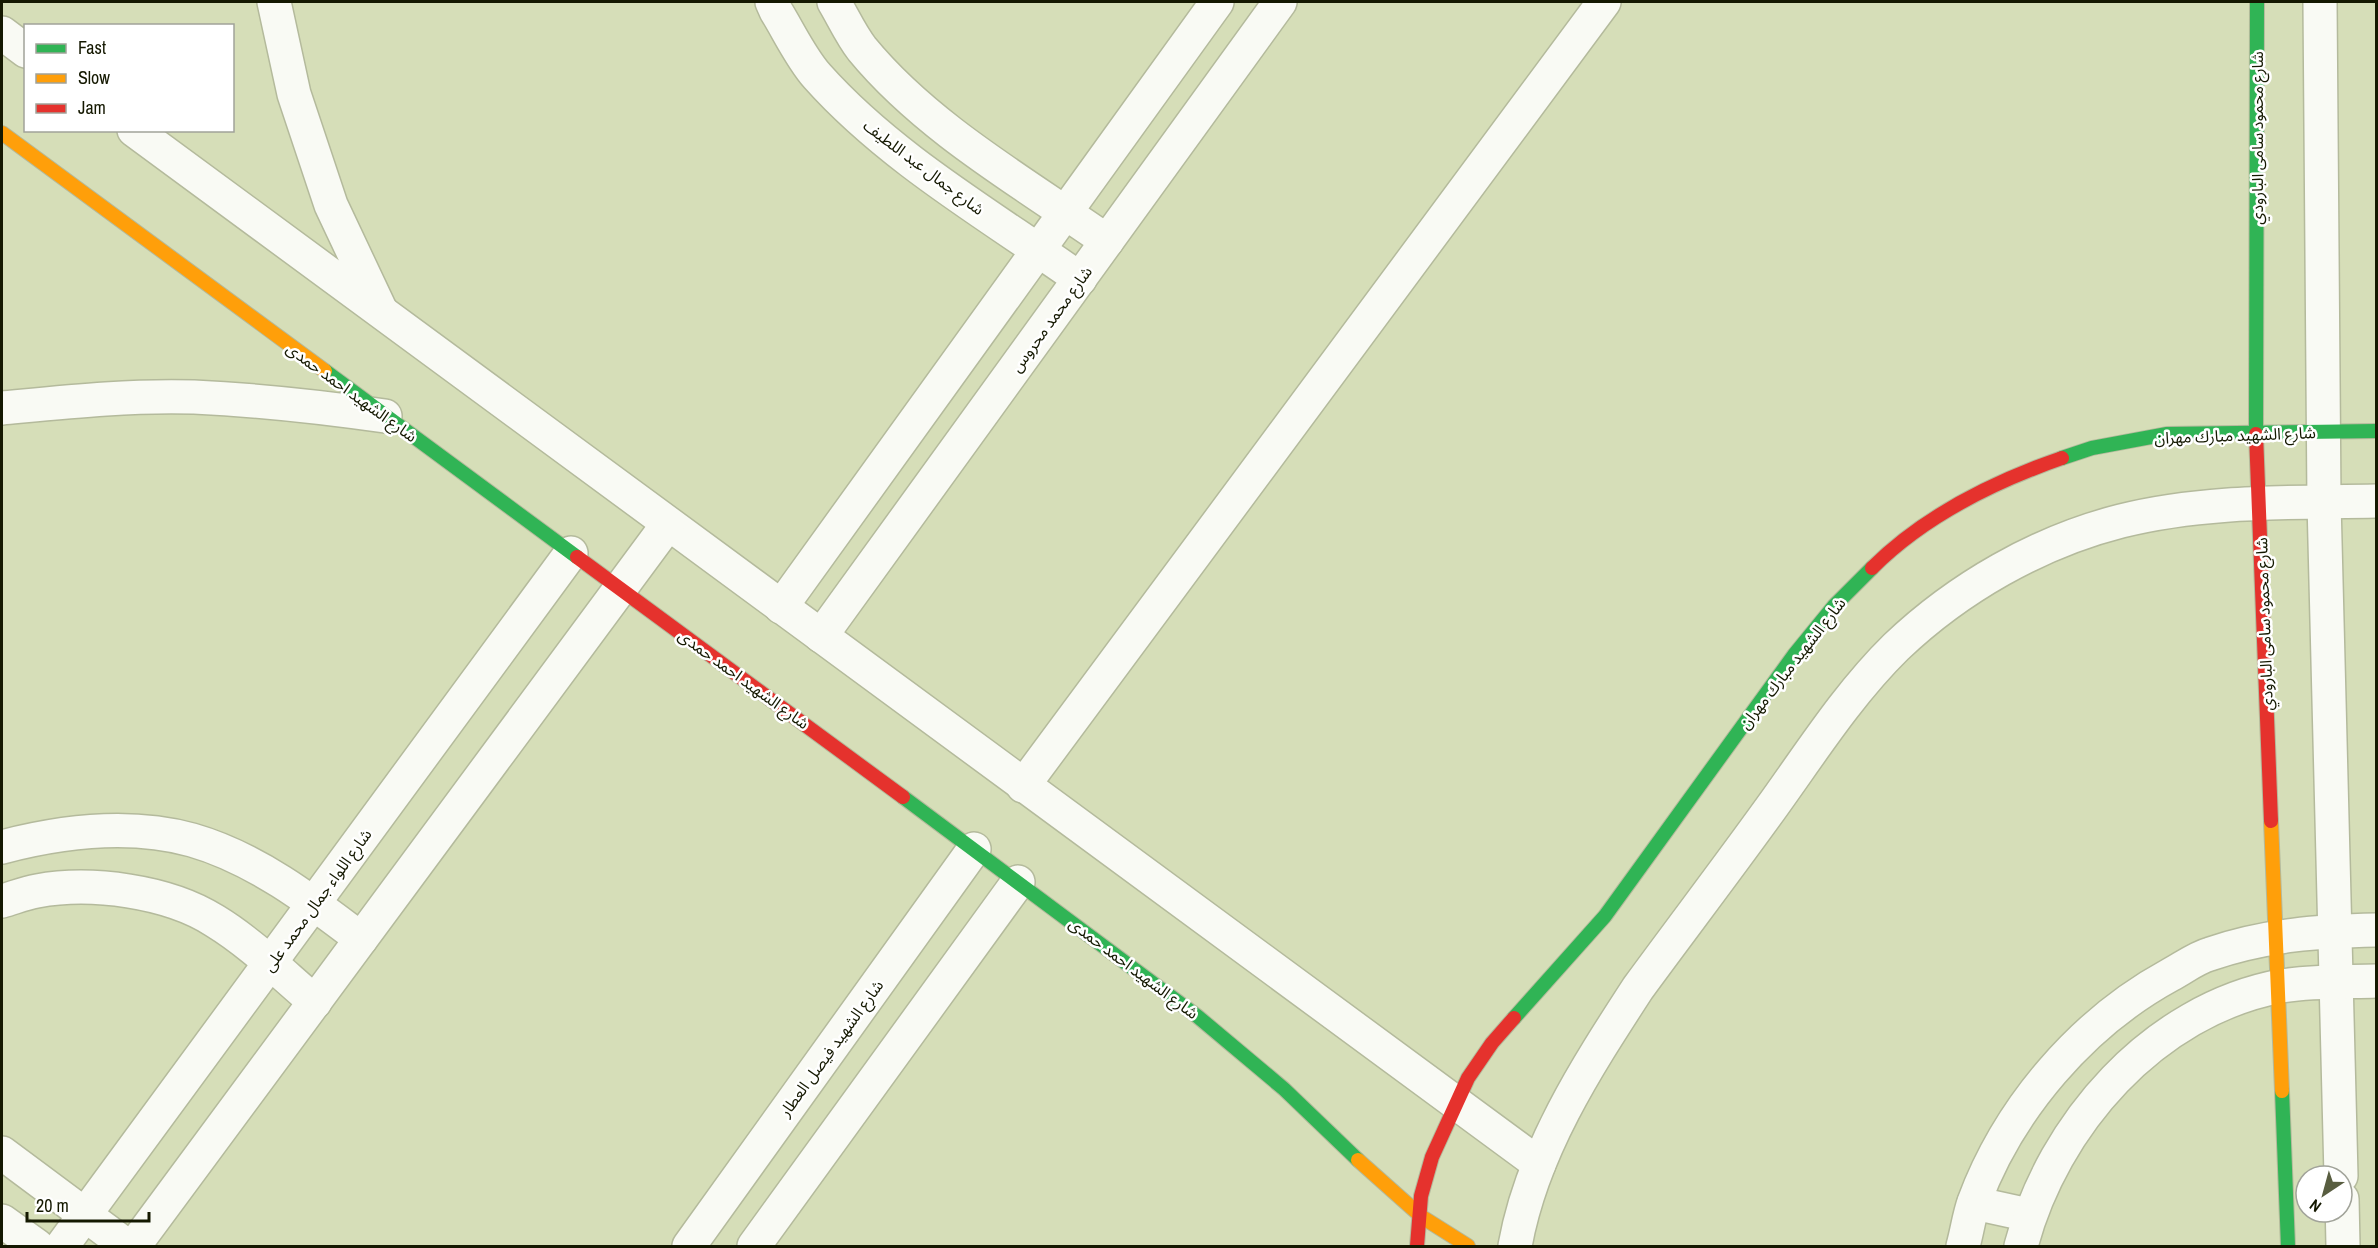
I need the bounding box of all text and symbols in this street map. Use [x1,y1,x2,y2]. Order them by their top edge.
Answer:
legend [24,24,234,132]
text: Fast [78,35,106,60]
street label: شارع محمود سامى البارودي [2246,51,2270,225]
text: Slow [78,65,110,90]
text: Jam [78,95,106,120]
street label: شارع جمال عبد اللطيف [858,114,989,221]
street label: شارع محمد محروس [1005,261,1099,378]
street label: شارع الشهيد احمد حمدى [281,337,422,449]
street label: شارع الشهيد مبارك مهران [2154,421,2316,451]
street label: شارع محمود سامى البارودي [2250,537,2280,711]
street label: شارع الشهيد مبارك مهران [1734,593,1852,735]
street label: شارع الشهيد احمد حمدى [673,624,814,736]
street label: شارع اللواء جمال محمد على [258,824,378,977]
street label: شارع الشهيد احمد حمدى [1064,912,1203,1026]
street label: شارع الشهيد فيصل العطار [773,975,890,1123]
north arrow [2294,1164,2354,1224]
scale bar [27,1185,148,1223]
text: 20 m [36,1193,69,1218]
text: N [2305,1194,2325,1218]

